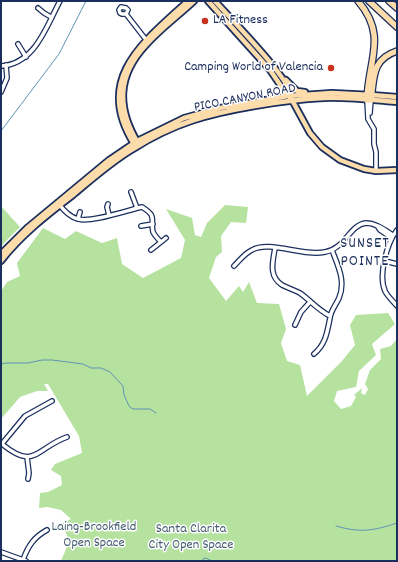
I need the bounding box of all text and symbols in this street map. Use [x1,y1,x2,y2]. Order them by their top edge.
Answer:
place label: LA Fitness [213,13,268,29]
marker: LA Fitness [200,16,210,26]
place label: Camping World of Valencia [184,60,323,76]
marker: Camping World of Valencia [326,63,336,73]
street label: PICO CANYON ROAD [193,81,297,117]
district label: SUNSET POINTE [340,235,390,273]
park label: Laing-Brookfield Open Space [52,520,136,552]
park label: Santa Clarita City Open Space [149,522,233,554]

